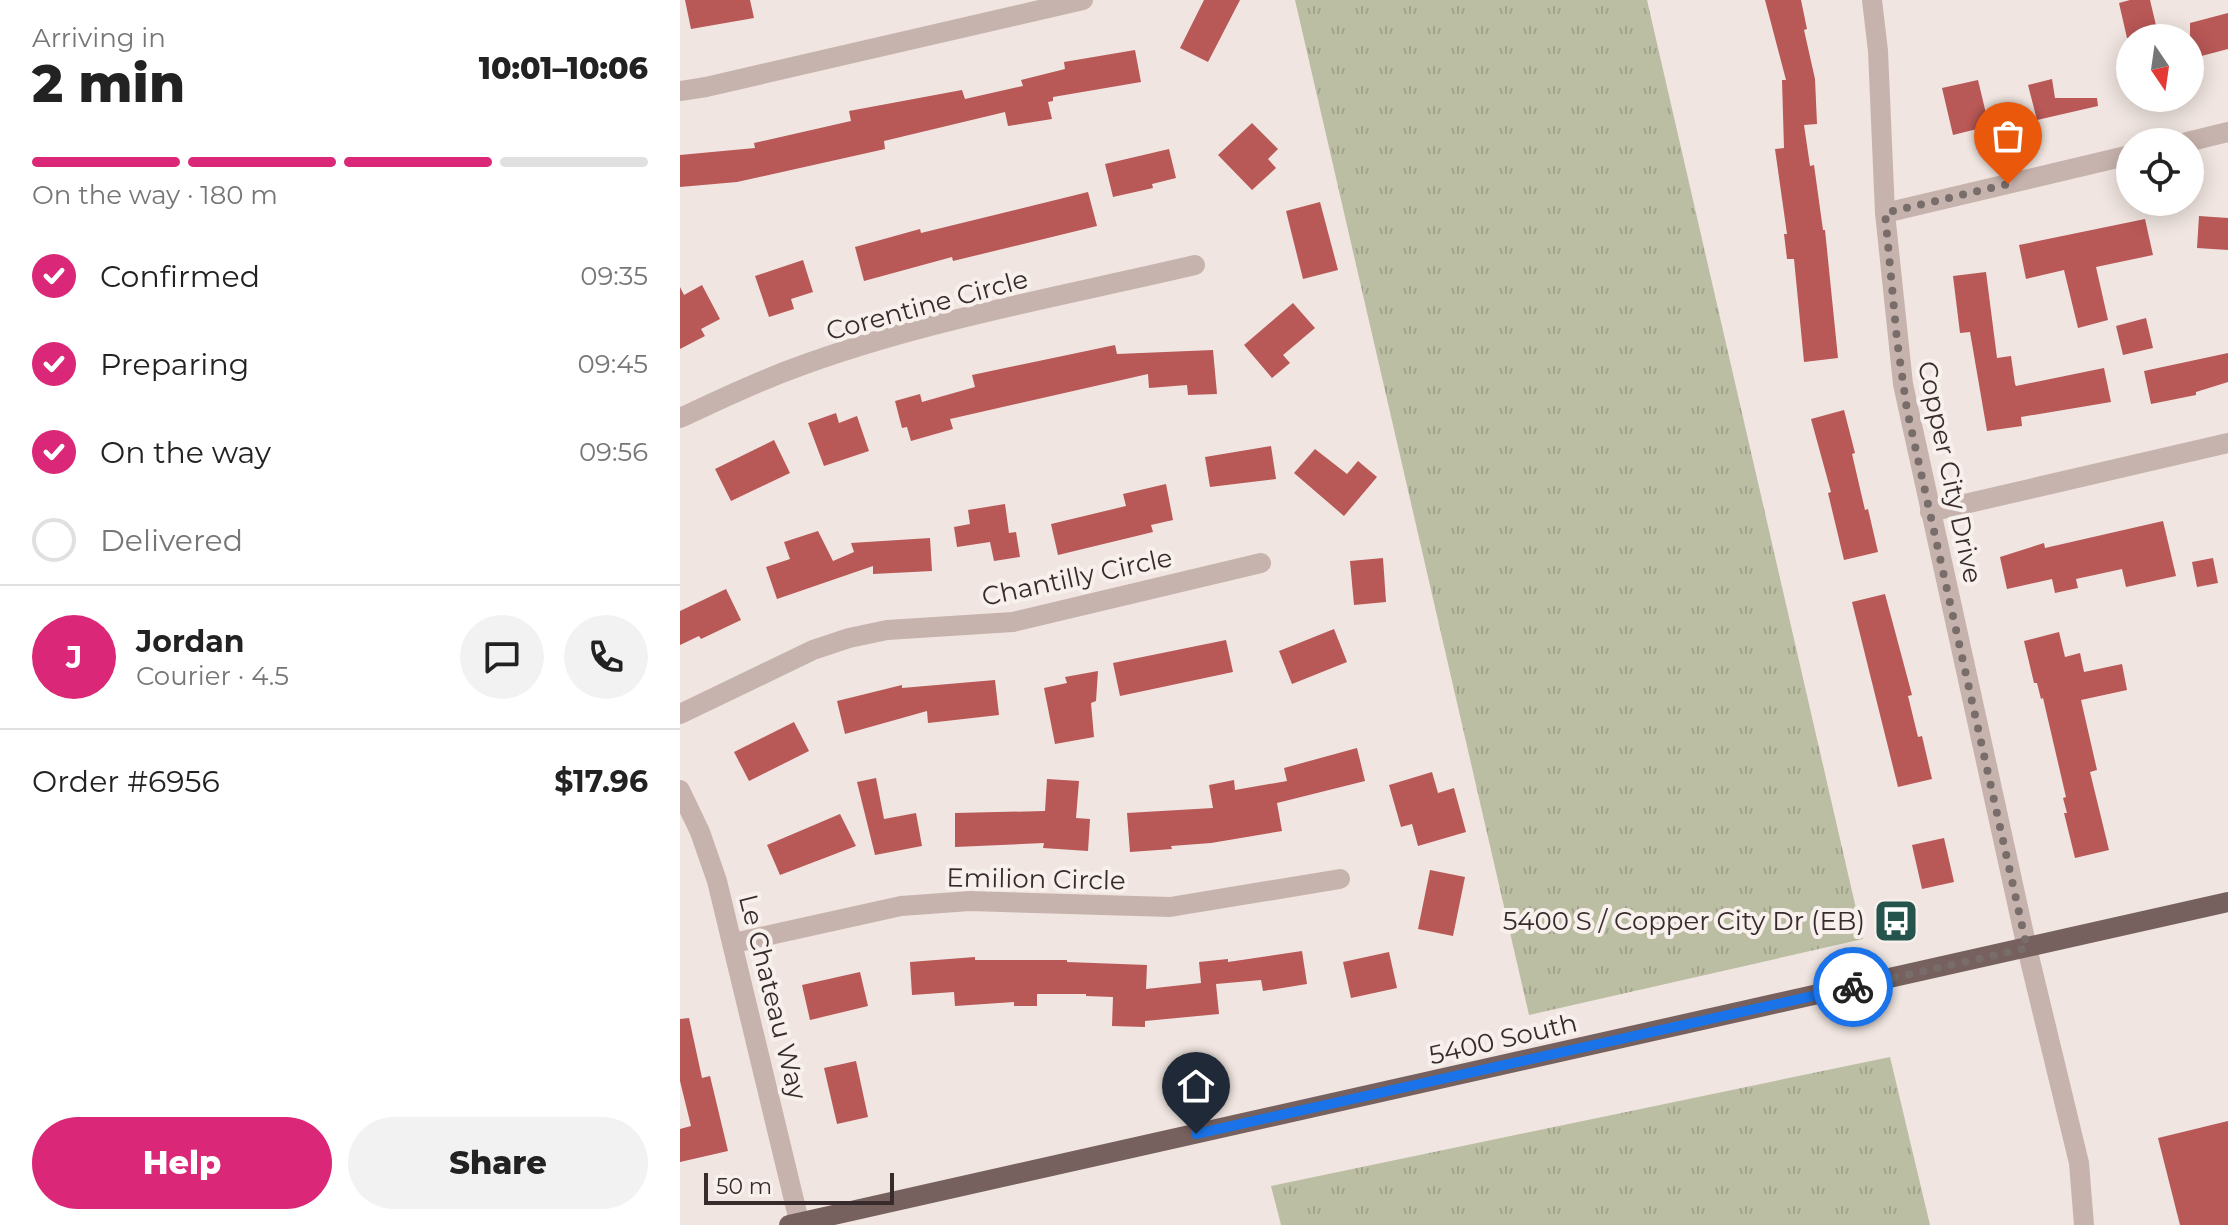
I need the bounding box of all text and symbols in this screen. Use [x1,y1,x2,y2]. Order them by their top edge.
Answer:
text: Arriving in [32,22,166,54]
north arrow [2116,24,2204,112]
map controls [2116,24,2204,216]
text: 10:01–10:06 [479,50,648,87]
text: 2 min [32,52,185,115]
pin [1974,102,2042,184]
icon: bag [1986,114,2030,158]
button: locate [2116,128,2204,216]
text: On the way · 180 m [32,179,278,211]
icon: check [32,254,76,298]
text: Confirmed [100,258,260,295]
text: 09:35 [580,260,648,292]
street label: Corentine Circle [822,263,1032,347]
icon: check [32,342,76,386]
text: Preparing [100,346,249,383]
text: 09:45 [578,348,648,380]
street label: Copper City Drive [1911,358,1989,586]
icon: check [32,430,76,474]
text: On the way [100,434,271,471]
text: 09:56 [579,436,648,468]
text: Delivered [100,522,243,559]
street label: Chantilly Circle [979,541,1175,613]
button: chat [460,615,544,699]
button: phone [564,615,648,699]
text: Jordan [136,623,245,660]
text: J [66,639,82,676]
text: Courier · 4.5 [136,660,289,692]
text: Order #6956 [32,763,220,800]
text: $17.96 [554,763,648,800]
street label: Emilion Circle [946,861,1126,897]
street label: Le Chateau Way [732,891,814,1104]
bus stop icon: 5400 S / Copper City Dr (EB) [1872,897,1920,945]
place label: 5400 S / Copper City Dr (EB) [1503,905,1865,937]
courier [1813,947,1893,1027]
icon: bike [1831,965,1875,1009]
street label: 5400 South [1426,1006,1580,1072]
pin [1162,1052,1230,1134]
icon: home [1174,1064,1218,1108]
button: Help [32,1117,332,1209]
button: Share [348,1117,648,1209]
scale bar [704,1169,894,1205]
text: 50 m [716,1173,772,1200]

